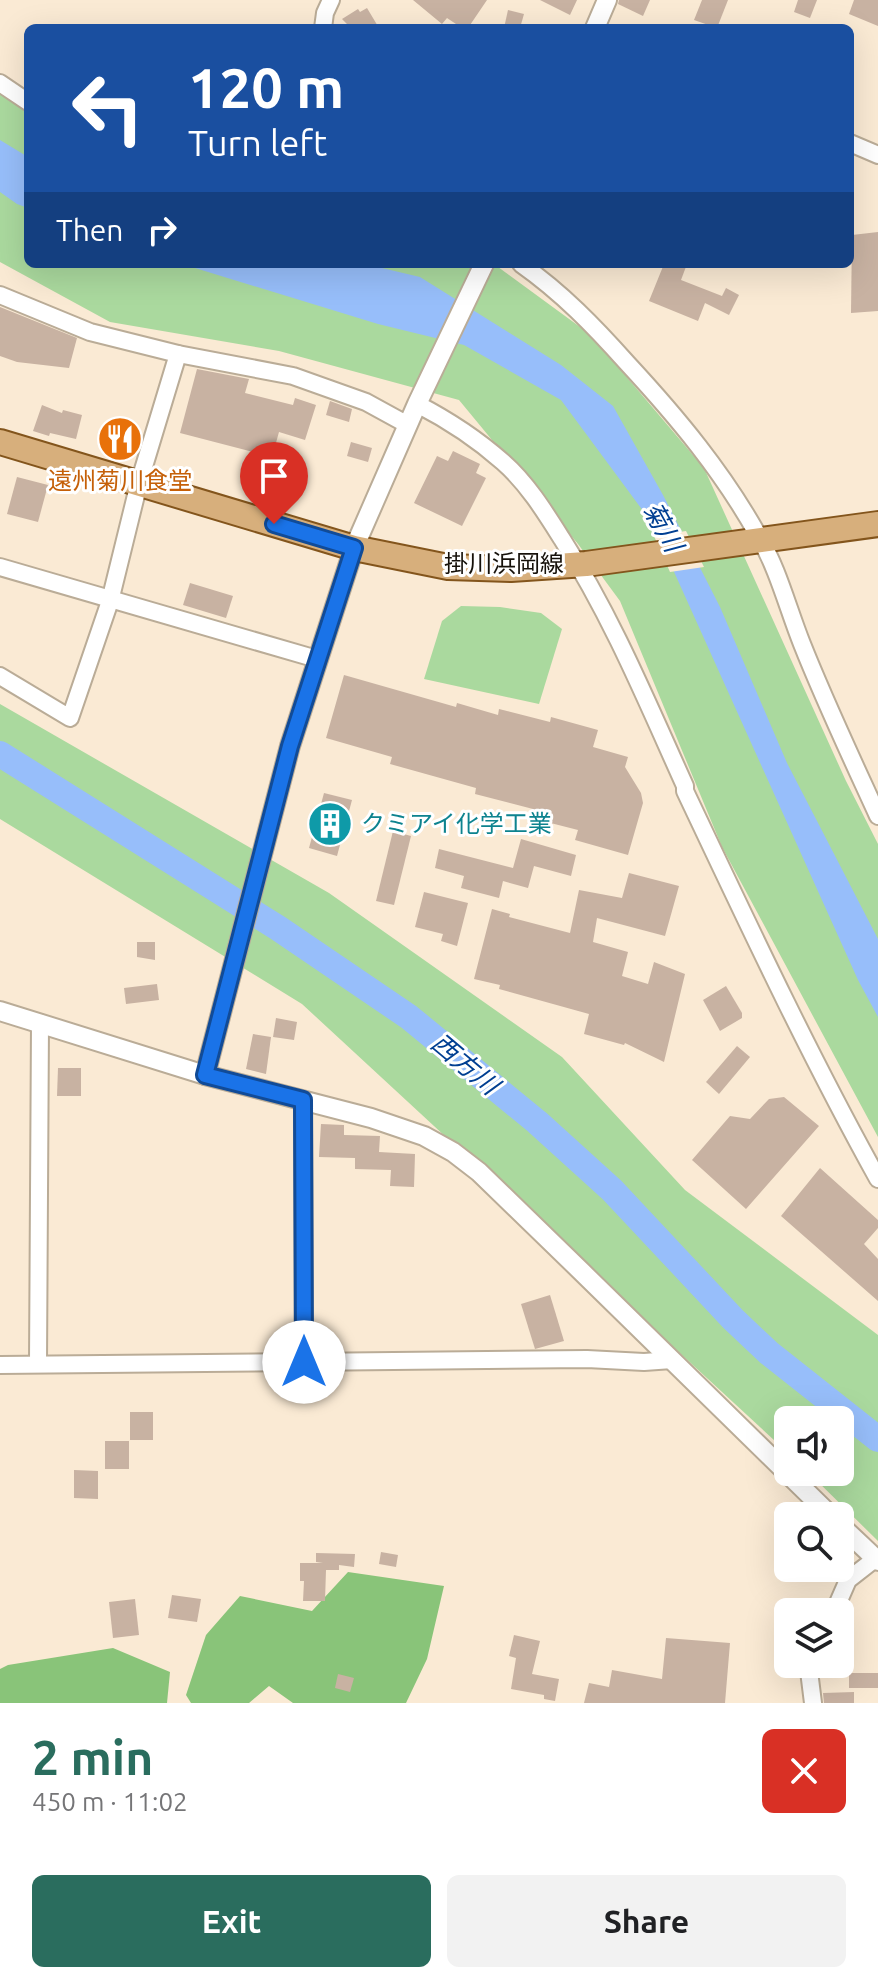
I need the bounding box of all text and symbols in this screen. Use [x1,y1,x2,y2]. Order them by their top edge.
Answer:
icon: left [56,56,160,160]
text: 120 m [188,56,344,119]
text: Turn left [188,122,327,163]
icon: right [140,208,184,252]
text: Then [56,213,124,247]
restaurant icon: 遠州菊川食堂 [96,415,144,463]
pin [240,442,308,524]
icon: arrive [252,454,296,498]
place label: 遠州菊川食堂 [48,467,192,494]
water label: 菊川 [638,497,690,559]
street label: 掛川浜岡線 [444,550,564,577]
building icon: クミアイ化学工業 [306,800,354,848]
place label: クミアイ化学工業 [361,810,552,837]
water label: 西方川 [426,1027,507,1102]
position arrow [262,1320,346,1404]
map controls [774,1406,854,1678]
button: sound [774,1406,854,1486]
button: search [774,1502,854,1582]
button: layers [774,1598,854,1678]
button: close [762,1729,846,1813]
text: 2 min [32,1730,153,1784]
text: 450 m · 11:02 [32,1787,188,1816]
button: Exit [32,1875,431,1967]
button: Share [447,1875,846,1967]

